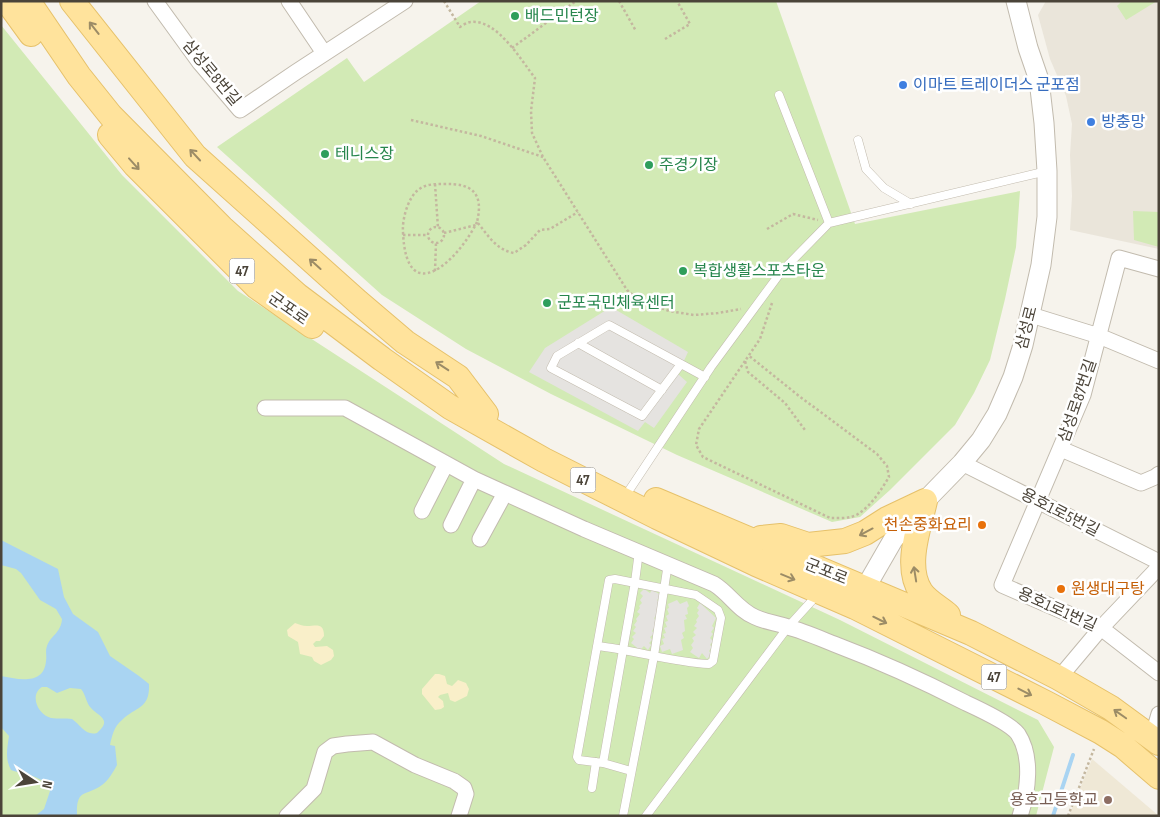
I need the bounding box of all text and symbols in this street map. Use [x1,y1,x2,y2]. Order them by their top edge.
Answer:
place label: 배드민턴장 [525,7,599,26]
marker: 배드민턴장 [509,10,521,22]
one-way arrow [88,22,99,35]
street label: 삼성로8번길 [178,36,244,110]
place label: 이마트 트레이더스 군포점 [913,76,1080,95]
marker: 이마트 트레이더스 군포점 [897,79,909,91]
place label: 방충망 [1101,113,1145,132]
marker: 방충망 [1085,116,1097,128]
place label: 테니스장 [335,145,394,164]
marker: 테니스장 [319,148,331,160]
one-way arrow [189,149,201,162]
place label: 주경기장 [659,156,718,175]
one-way arrow [128,157,140,170]
marker: 주경기장 [643,159,655,171]
road number: 47 [230,258,254,284]
one-way arrow [309,259,322,270]
place label: 복합생활스포츠타운 [693,262,825,281]
marker: 복합생활스포츠타운 [677,265,689,277]
street label: 군포로 [264,289,312,330]
place label: 군포국민체육센터 [557,294,675,313]
marker: 군포국민체육센터 [541,297,553,309]
street label: 삼성로 [1012,304,1042,352]
street label: 삼성로87번길 [1055,357,1101,445]
one-way arrow [435,361,449,371]
road number: 47 [570,468,596,492]
street label: 용호1로5번길 [1018,485,1102,541]
place label: 천손중화요리 [884,516,972,535]
marker: 천손중화요리 [976,519,988,531]
one-way arrow [860,527,874,537]
street label: 군포로 [802,555,850,589]
one-way arrow [910,566,920,582]
one-way arrow [780,573,795,583]
place label: 원생대구탕 [1071,580,1145,599]
marker: 원생대구탕 [1055,583,1067,595]
street label: 용호1로1번길 [1014,584,1100,636]
one-way arrow [872,615,887,625]
road number: 47 [982,664,1006,690]
one-way arrow [1017,688,1032,697]
one-way arrow [1113,709,1127,719]
north arrow [10,757,60,807]
text: N [38,779,56,790]
place label: 용호고등학교 [1010,791,1098,810]
marker: 용호고등학교 [1102,794,1114,806]

